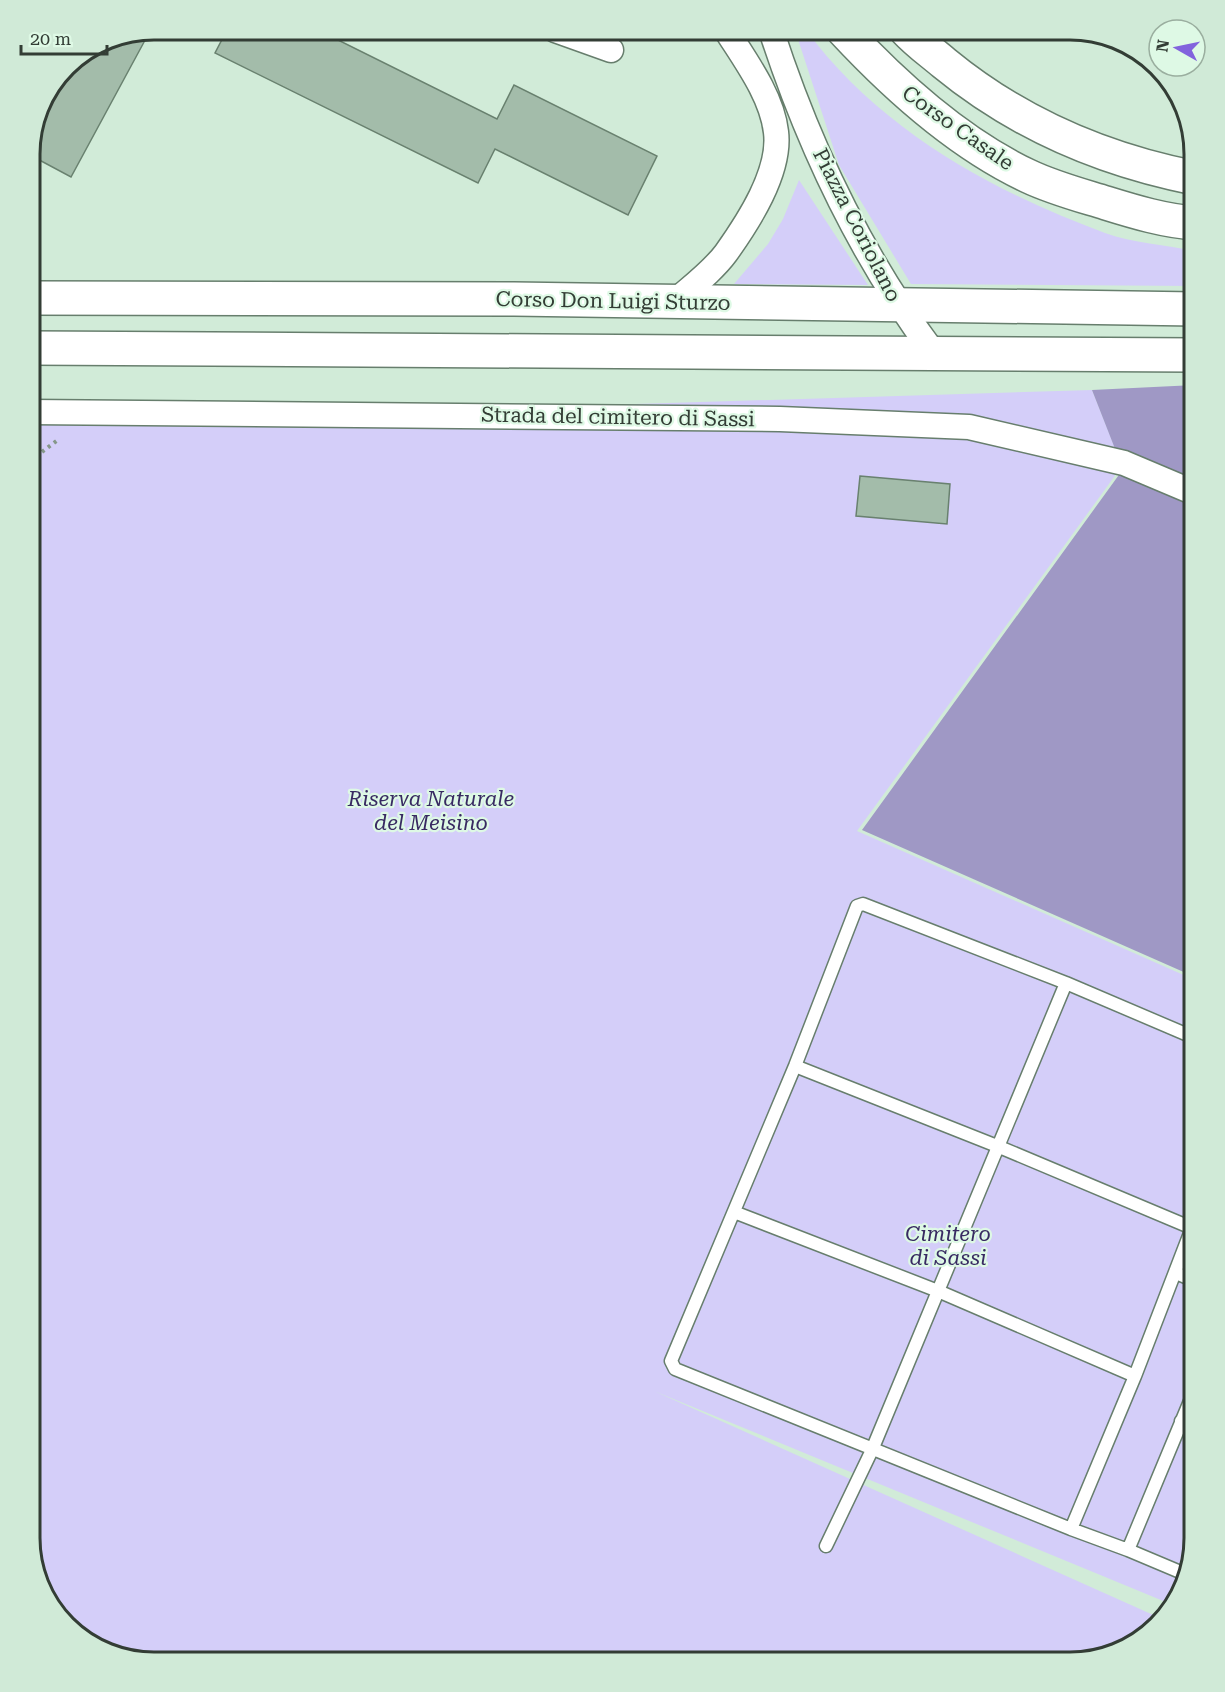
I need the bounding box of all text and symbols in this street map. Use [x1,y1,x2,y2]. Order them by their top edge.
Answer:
scale bar [21,18,106,56]
north arrow [1147,18,1207,78]
text: 20 m [30,28,71,49]
text: N [1152,38,1173,53]
street label: Corso Casale [898,81,1018,175]
street label: Piazza Coriolano [808,144,906,306]
street label: Corso Don Luigi Sturzo [495,287,731,315]
street label: Strada del cimitero di Sassi [481,403,755,431]
park label: Riserva Naturale del Meisino [347,787,514,835]
park label: Cimitero di Sassi [905,1222,991,1270]

